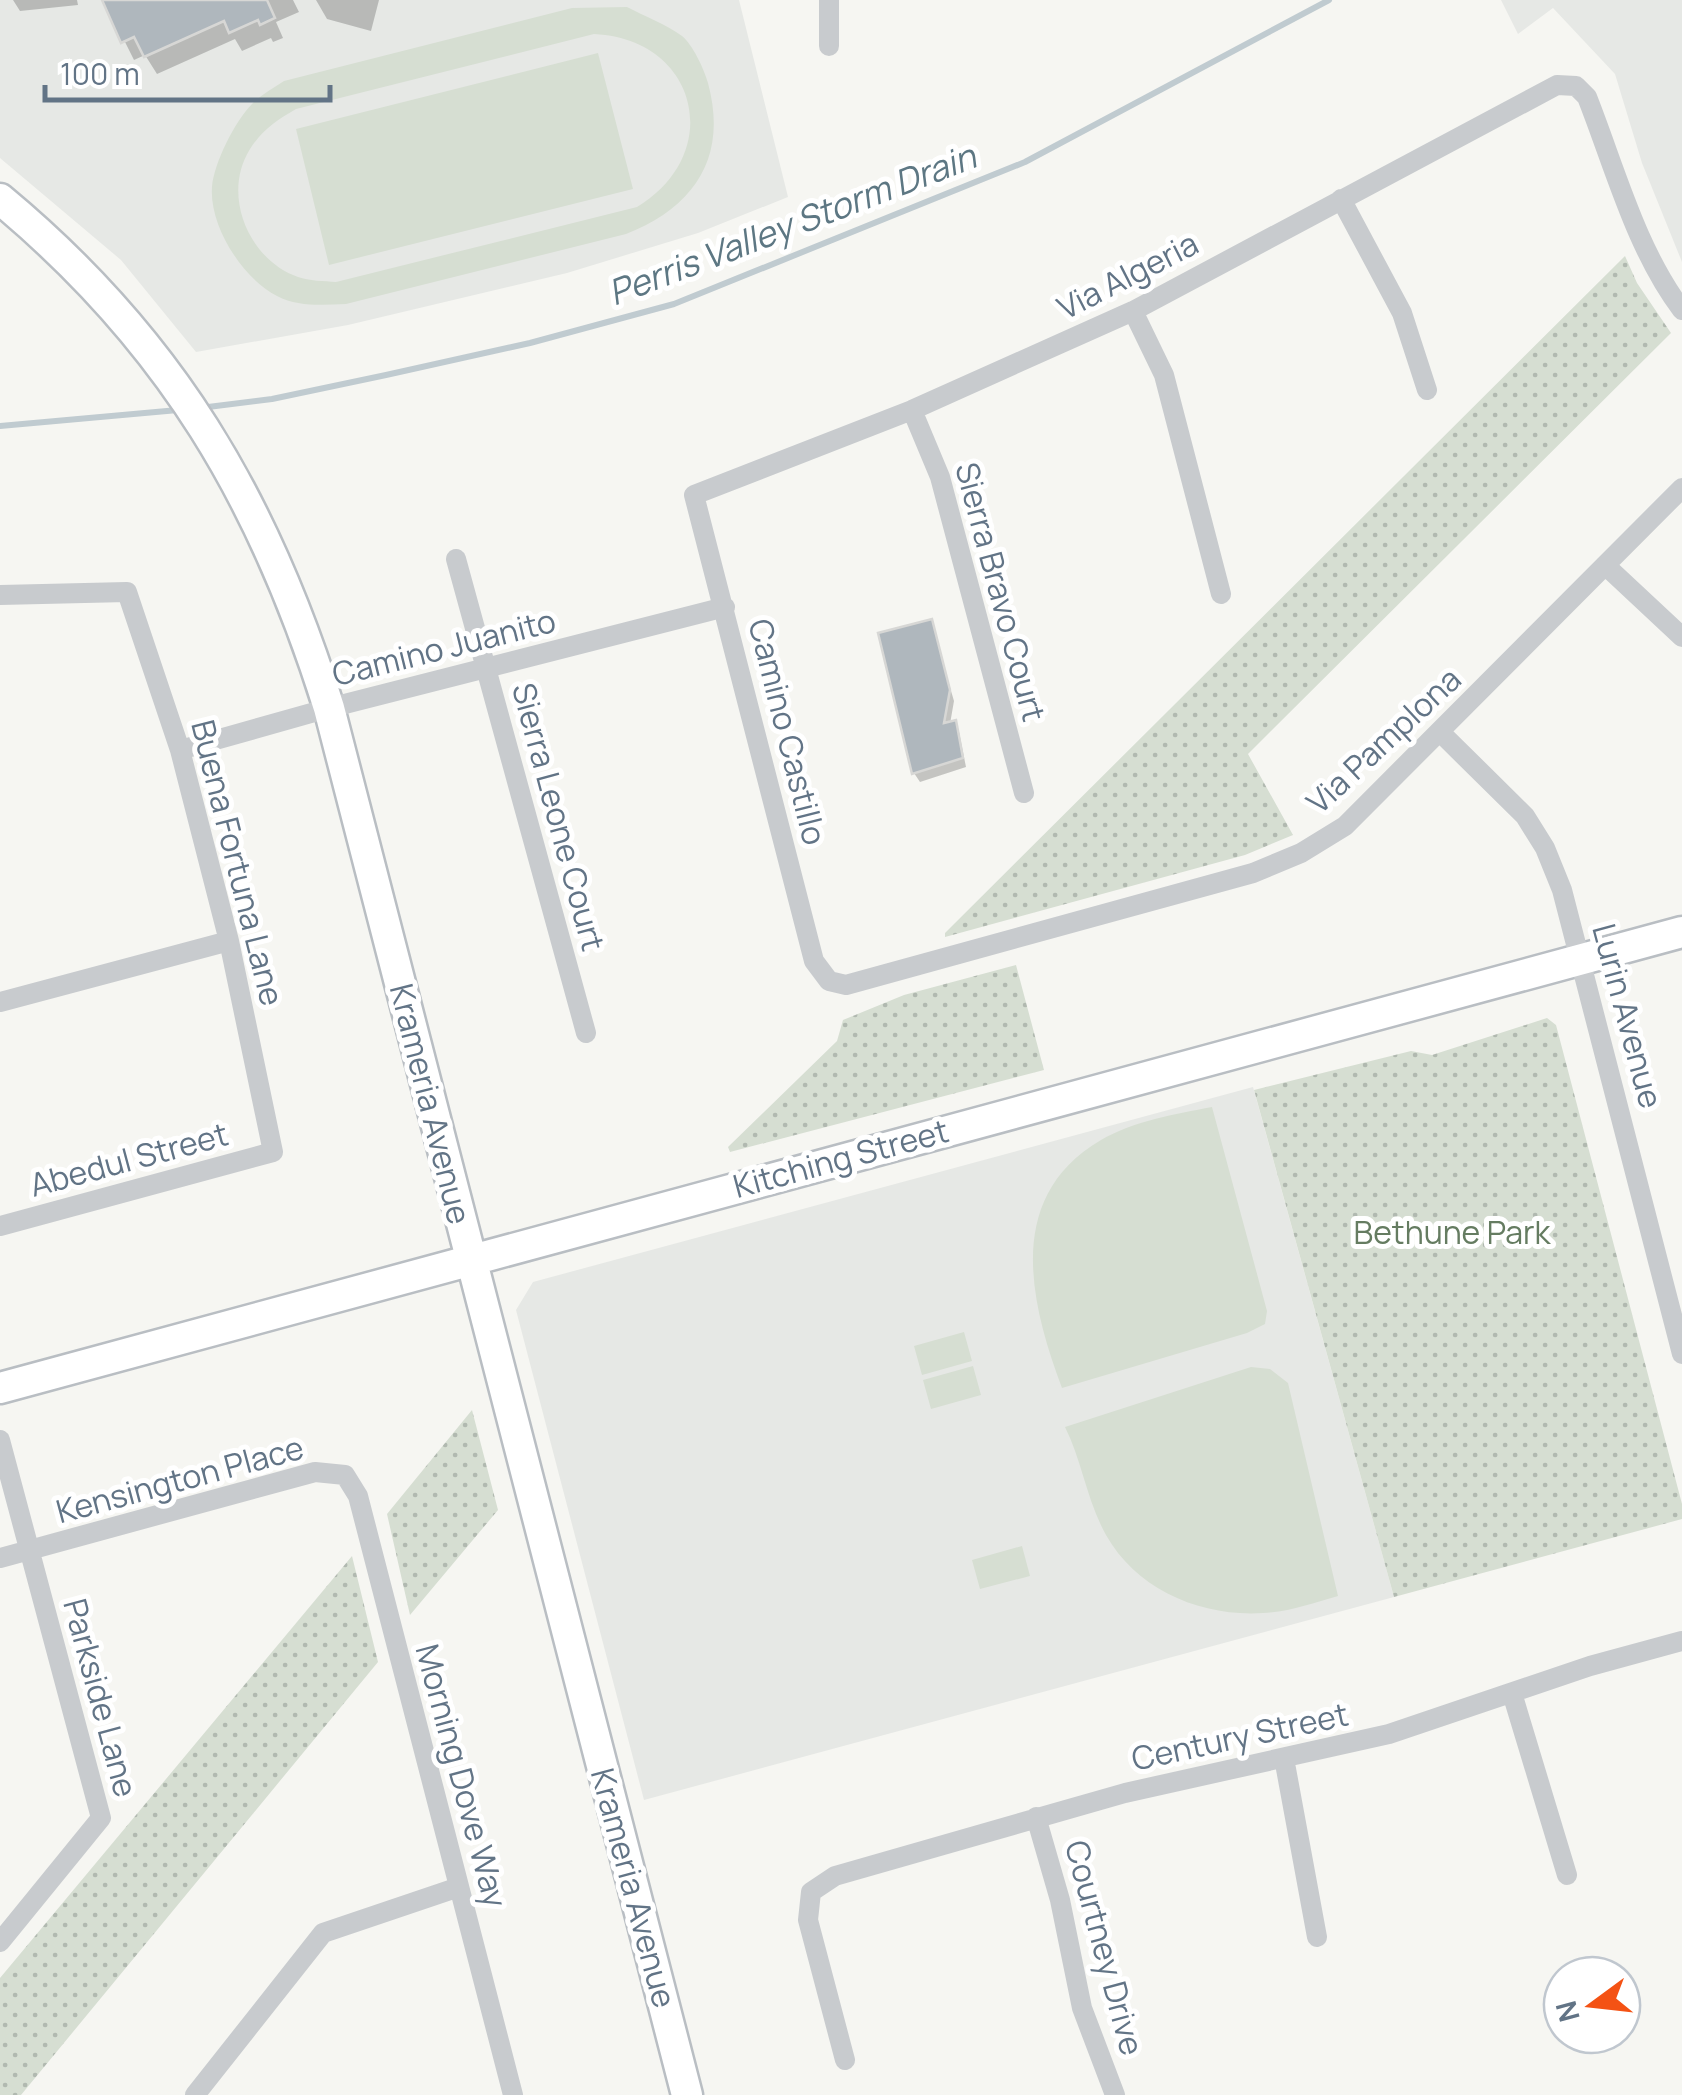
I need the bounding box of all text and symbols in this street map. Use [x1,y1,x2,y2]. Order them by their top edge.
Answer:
scale bar [45,40,330,102]
text: 100 m [60,53,140,94]
water label: Perris Valley Storm Drain [601,131,983,316]
street label: Via Algeria [1050,221,1205,329]
street label: Sierra Bravo Court [945,457,1057,726]
street label: Camino Juanito [327,598,560,696]
street label: Camino Castillo [739,614,837,849]
street label: Via Pamplona [1297,657,1470,823]
street label: Sierra Leone Court [502,678,616,956]
street label: Buena Fortuna Lane [181,715,295,1010]
street label: Lurin Avenue [1582,919,1674,1113]
street label: Krameria Avenue [380,979,482,1228]
street label: Kitching Street [728,1108,953,1208]
street label: Abedul Street [25,1111,233,1207]
park label: Bethune Park [1354,1210,1552,1254]
street label: Kensington Place [51,1425,308,1533]
street label: Parkside Lane [53,1594,149,1802]
street label: Morning Dove Way [406,1639,518,1912]
street label: Century Street [1127,1692,1352,1780]
street label: Krameria Avenue [581,1763,687,2012]
street label: Courtney Drive [1055,1836,1155,2060]
north arrow [1542,1955,1642,2055]
text: N [1546,1997,1588,2026]

